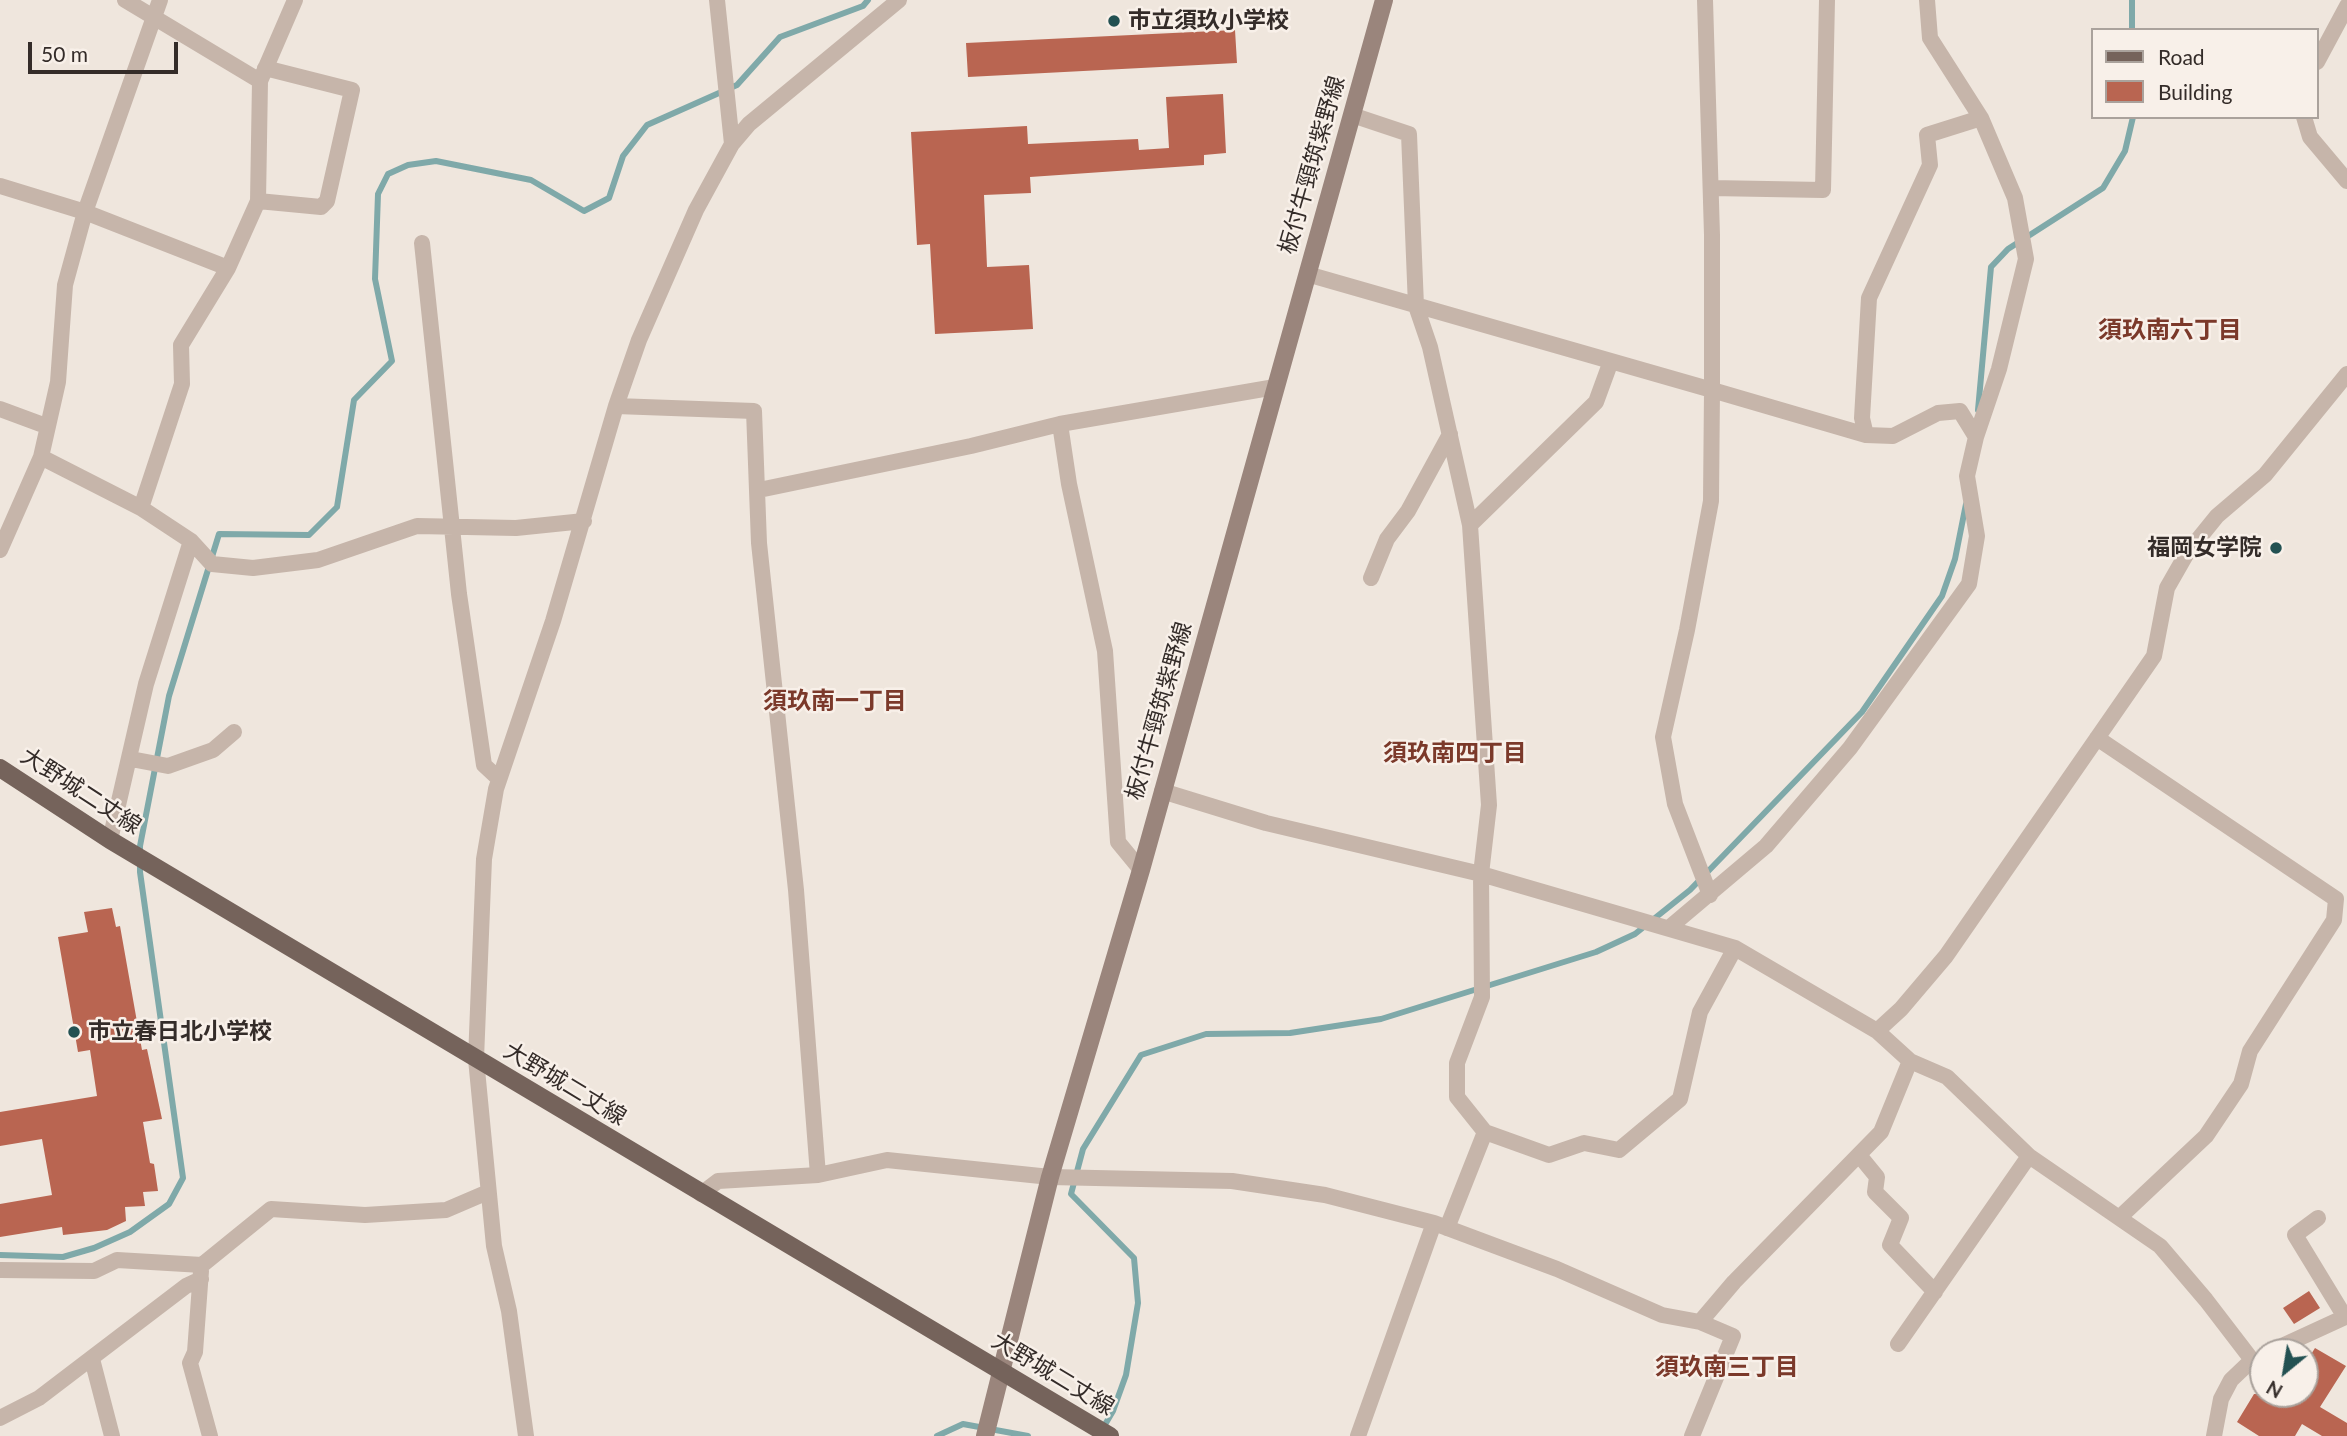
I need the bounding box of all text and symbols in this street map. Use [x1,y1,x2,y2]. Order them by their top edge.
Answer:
place label: 市立須玖小学校 [1128,7,1289,35]
marker: 市立須玖小学校 [1106,13,1122,29]
scale bar [32,28,182,72]
legend [2092,28,2319,119]
text: 50 m [41,41,88,66]
text: Road [2158,44,2205,69]
street label: 板付牛頸筑紫野線 [1273,73,1351,257]
text: Building [2158,79,2233,104]
district label: 須玖南六丁目 [2098,316,2242,344]
place label: 福岡女学院 [2147,534,2262,562]
marker: 福岡女学院 [2268,540,2284,556]
street label: 板付牛頸筑紫野線 [1120,619,1198,803]
district label: 須玖南一丁目 [763,687,907,715]
district label: 須玖南四丁目 [1383,739,1527,767]
street label: 大野城二丈線 [16,742,146,840]
place label: 市立春日北小学校 [88,1018,272,1046]
marker: 市立春日北小学校 [66,1024,82,1040]
street label: 大野城二丈線 [499,1037,631,1131]
street label: 大野城二丈線 [987,1327,1119,1421]
north arrow [2249,1338,2319,1408]
district label: 須玖南三丁目 [1655,1353,1799,1381]
text: N [2262,1376,2286,1404]

